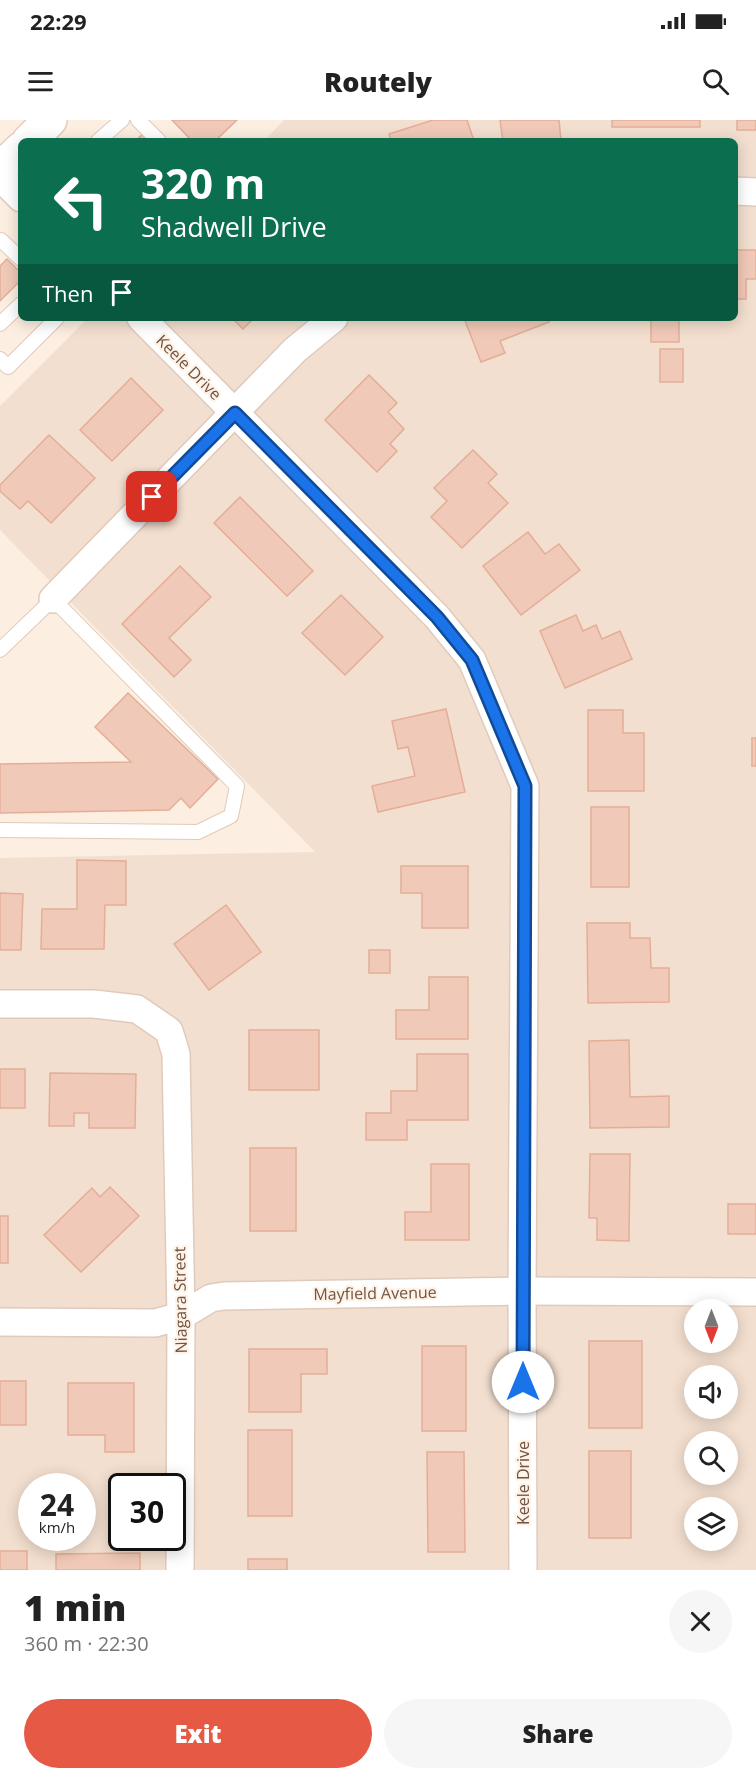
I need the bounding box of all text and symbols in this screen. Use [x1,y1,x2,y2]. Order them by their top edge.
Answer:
text: 22:29 [30,6,87,36]
text: Routely [324,63,432,100]
icon: menu [24,65,57,98]
icon: search [699,65,732,98]
text: 320 m [141,154,265,211]
icon: left [42,162,120,240]
text: Shadwell Drive [141,208,327,245]
icon: arrive [105,276,138,309]
text: Then [42,278,93,308]
street label: Keele Drive [151,329,227,405]
pin [126,471,177,522]
icon: arrive [135,480,168,513]
street label: Niagara Street [168,1246,192,1354]
street label: Mayfield Avenue [313,1281,437,1305]
north arrow [684,1299,738,1353]
map controls [684,1299,738,1551]
position arrow [491,1350,555,1414]
button: sound [684,1365,738,1419]
button: search [684,1431,738,1485]
street label: Keele Drive [512,1441,534,1525]
speed limit sign: 30 [108,1473,186,1551]
text: 24 [40,1484,74,1525]
button: layers [684,1497,738,1551]
text: km/h [39,1517,75,1537]
text: 1 min [24,1583,126,1632]
button: close [669,1590,732,1653]
text: 360 m · 22:30 [24,1630,149,1657]
button: Exit [24,1699,372,1768]
button: Share [384,1699,732,1768]

